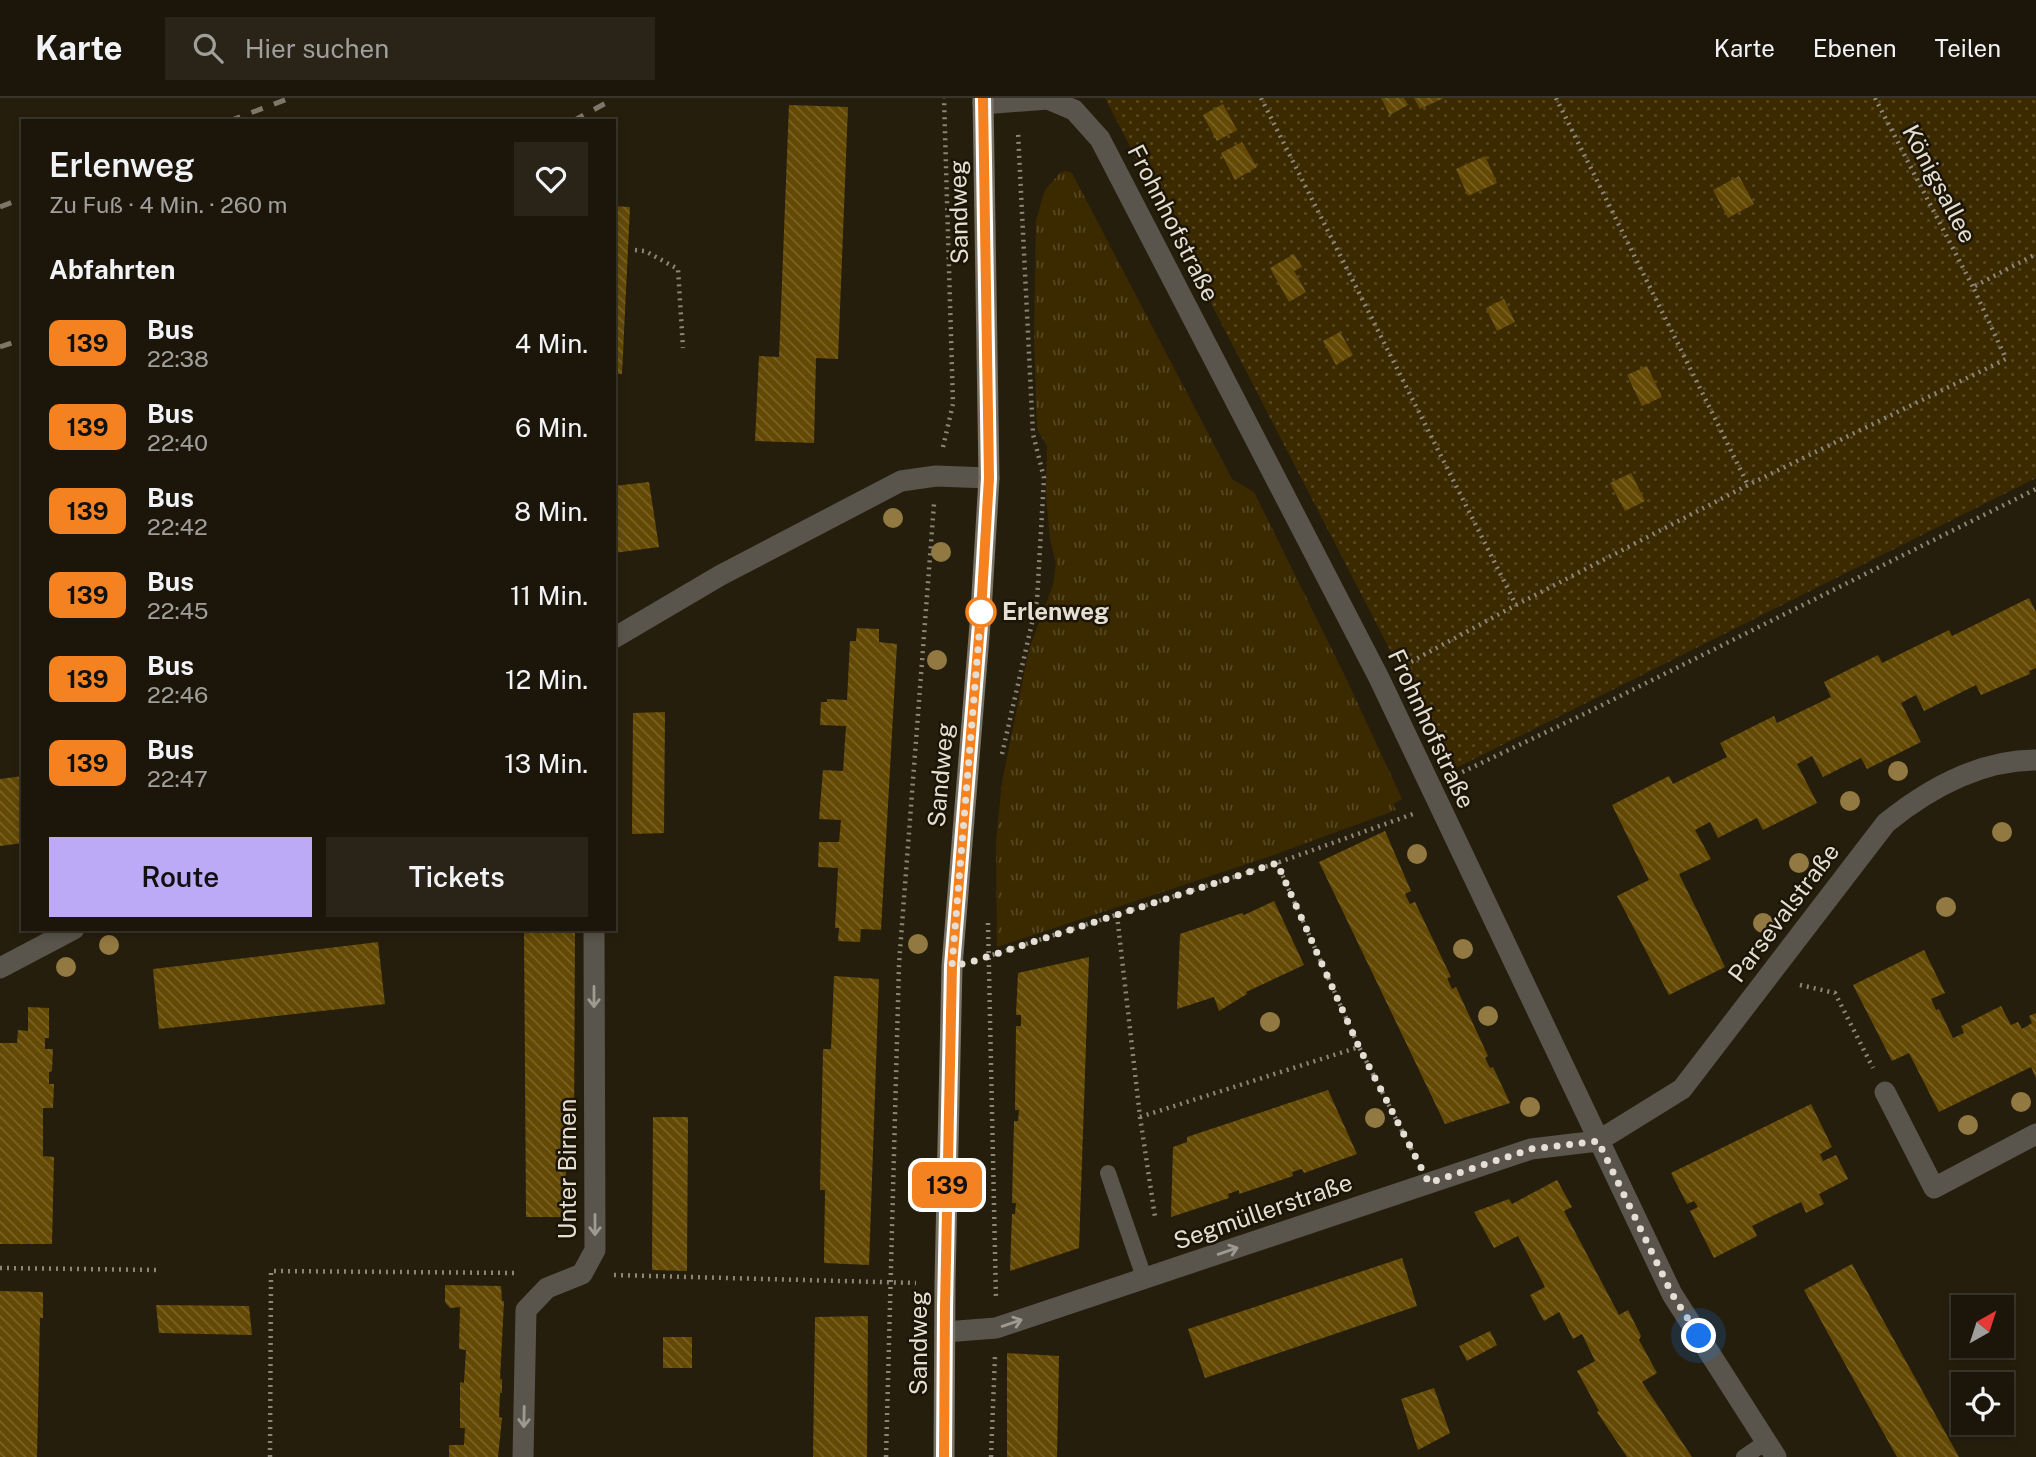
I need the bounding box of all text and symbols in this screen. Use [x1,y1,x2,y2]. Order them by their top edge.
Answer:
search box [165,17,655,80]
text: Karte [35,29,123,67]
icon: search [189,29,227,67]
text: Hier suchen [245,33,389,64]
text: Karte [1714,34,1775,62]
text: Ebenen [1813,34,1897,62]
text: Teilen [1935,34,2001,62]
street label: Königsallee [1897,120,1983,247]
street label: Frohnhofstraße [1122,139,1225,306]
button: heart [514,142,588,216]
text: Erlenweg [49,146,195,184]
street label: Sandweg [943,160,973,264]
text: Zu Fuß · 4 Min. · 260 m [49,191,288,218]
text: Abfahrten [49,254,175,285]
text: Bus [147,314,194,345]
text: 4 Min. [515,328,588,359]
text: 139 [67,329,108,357]
text: 22:38 [147,345,209,372]
text: Bus [147,398,194,429]
text: 6 Min. [515,412,588,443]
text: 139 [67,413,108,441]
text: 22:40 [147,429,208,456]
text: Bus [147,482,194,513]
text: 8 Min. [514,496,588,527]
text: 139 [67,497,108,525]
text: 22:42 [147,513,208,540]
text: Bus [147,566,194,597]
text: 11 Min. [510,580,588,611]
text: 139 [67,581,108,609]
text: 22:45 [147,597,208,624]
marker: Erlenweg [966,597,996,627]
place label: Erlenweg [1002,597,1109,625]
street label: Frohnhofstraße [1383,645,1481,813]
text: Bus [147,650,194,681]
text: 12 Min. [505,664,588,695]
text: 139 [67,665,108,693]
text: 22:46 [147,681,208,708]
street label: Sandweg [922,722,958,828]
text: Bus [147,734,194,765]
text: 13 Min. [504,748,588,779]
text: 139 [67,749,108,777]
text: 22:47 [147,765,208,792]
button: Route [49,837,312,917]
button: Tickets [326,837,588,917]
street label: Parsevalstraße [1722,838,1844,987]
one-way arrow [587,986,601,1009]
street label: Unter Birnen [553,1099,581,1239]
line badge: 139 [907,1162,987,1208]
street label: Segmüllerstraße [1170,1167,1356,1255]
text: 139 [926,1171,968,1199]
one-way arrow [588,1213,602,1236]
one-way arrow [1216,1244,1238,1257]
street label: Sandweg [904,1291,932,1395]
north arrow [1951,1295,2014,1358]
map controls [1951,1295,2014,1435]
one-way arrow [1000,1316,1022,1328]
your location [1681,1318,1716,1353]
button: locate [1951,1372,2014,1435]
one-way arrow [517,1405,531,1428]

